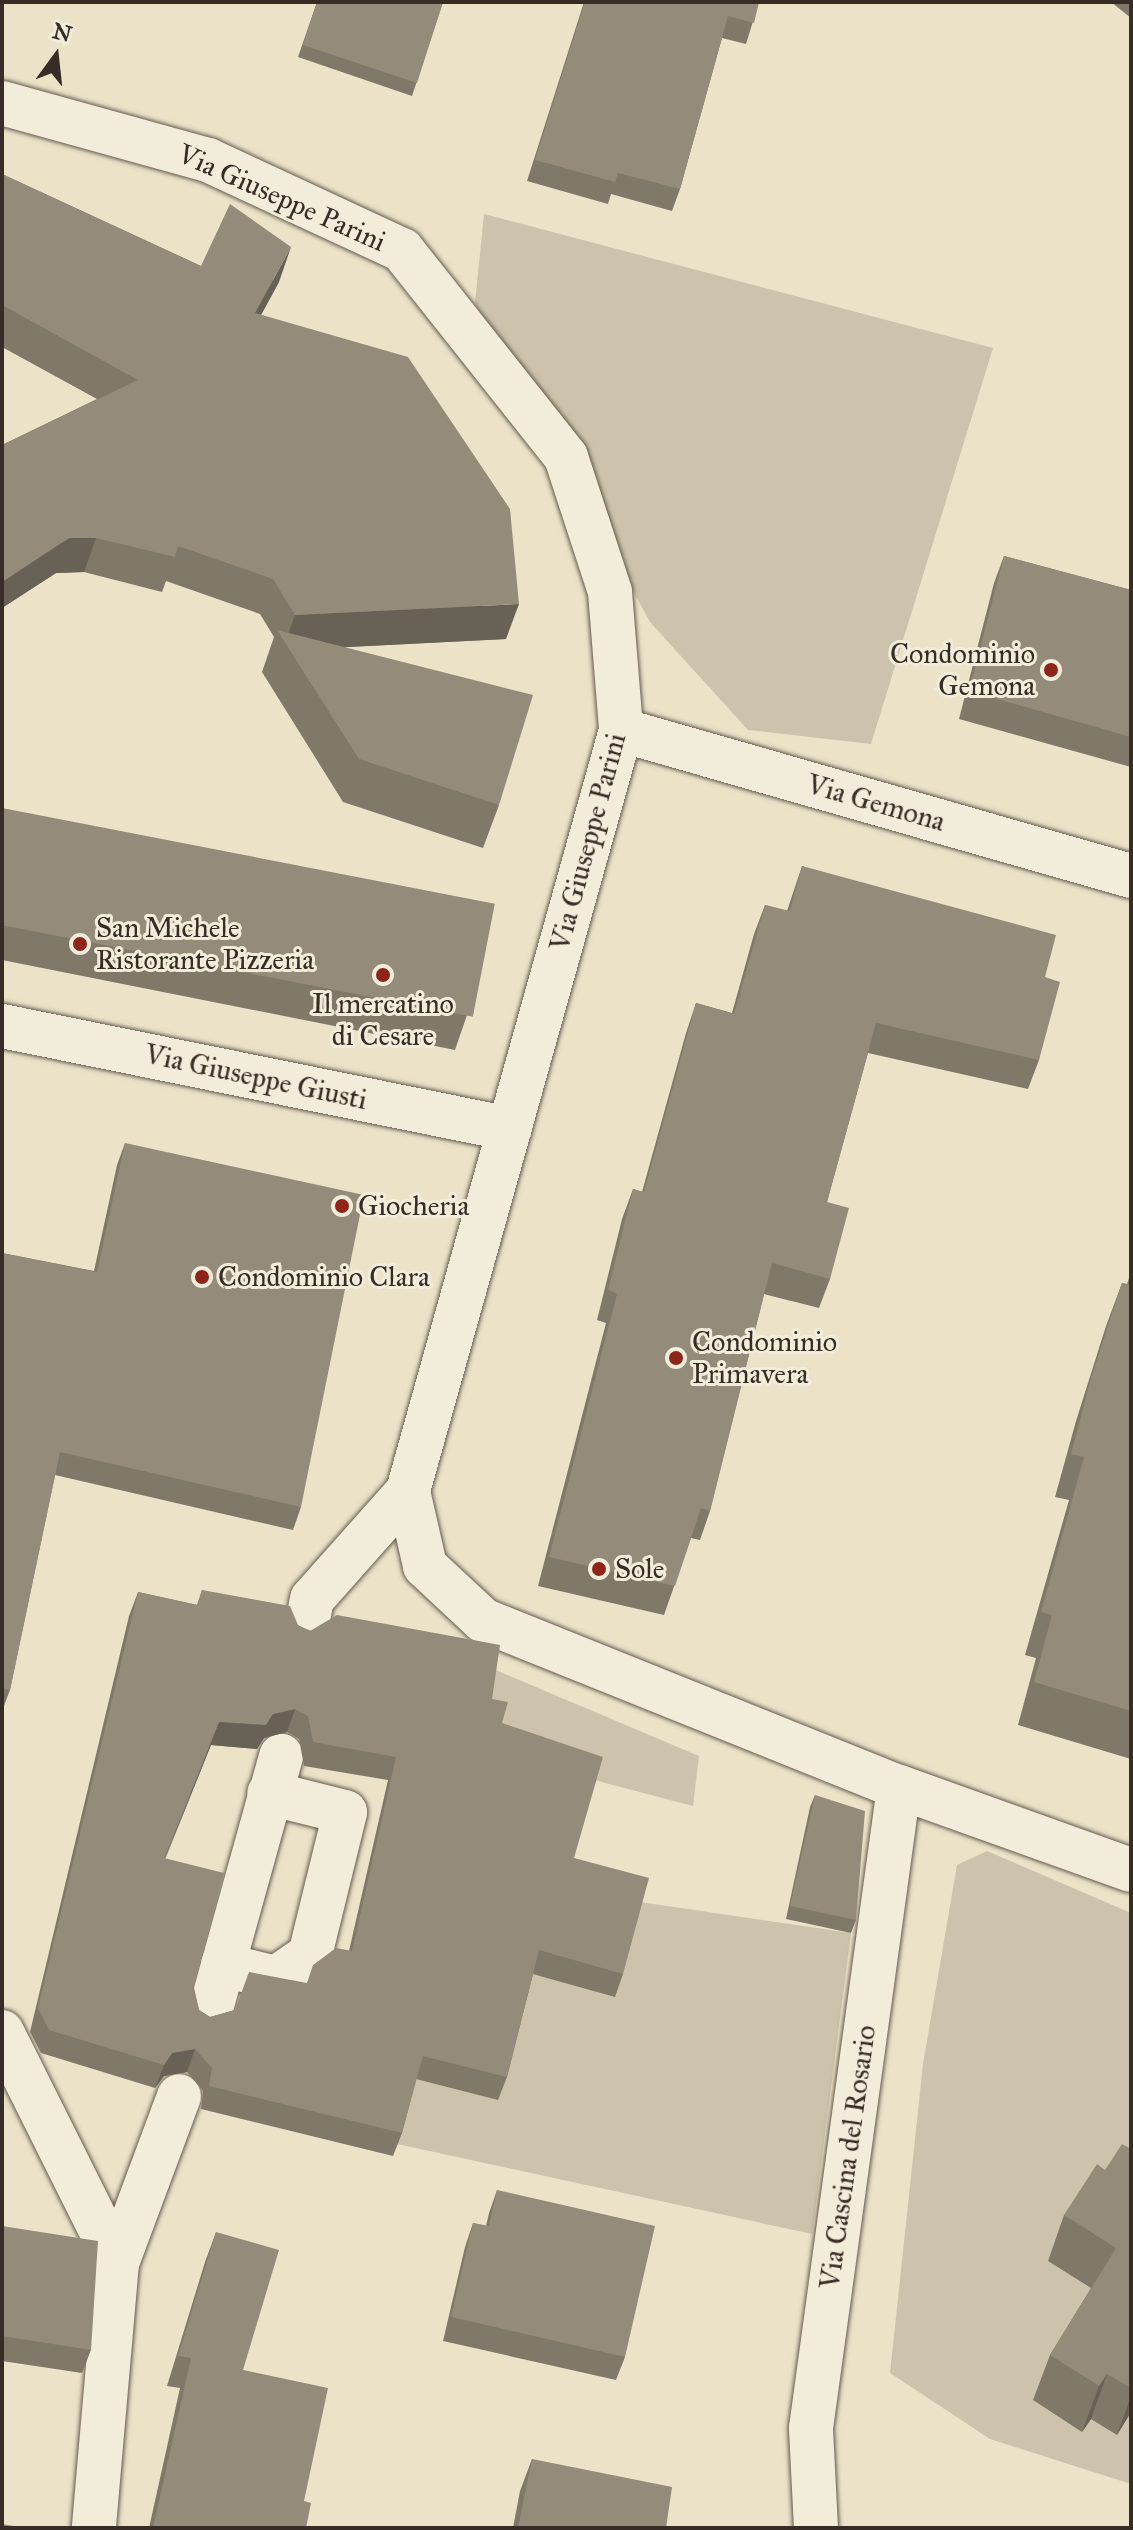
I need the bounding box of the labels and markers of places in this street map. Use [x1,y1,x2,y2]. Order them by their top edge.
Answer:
place label: Condominio Gemona [890,637,1035,703]
marker: Condominio Gemona [1042,661,1060,679]
place label: San Michele Ristorante Pizzeria [96,911,314,977]
marker: San Michele Ristorante Pizzeria [71,935,89,953]
marker: Il mercatino di Cesare [374,966,392,984]
place label: Il mercatino di Cesare [312,987,454,1053]
place label: Giocheria [358,1189,469,1223]
marker: Giocheria [333,1197,351,1215]
place label: Condominio Clara [218,1260,430,1294]
marker: Condominio Clara [193,1268,211,1286]
place label: Condominio Primavera [692,1325,837,1391]
marker: Condominio Primavera [667,1349,685,1367]
place label: Sole [615,1552,664,1586]
marker: Sole [590,1560,608,1578]

